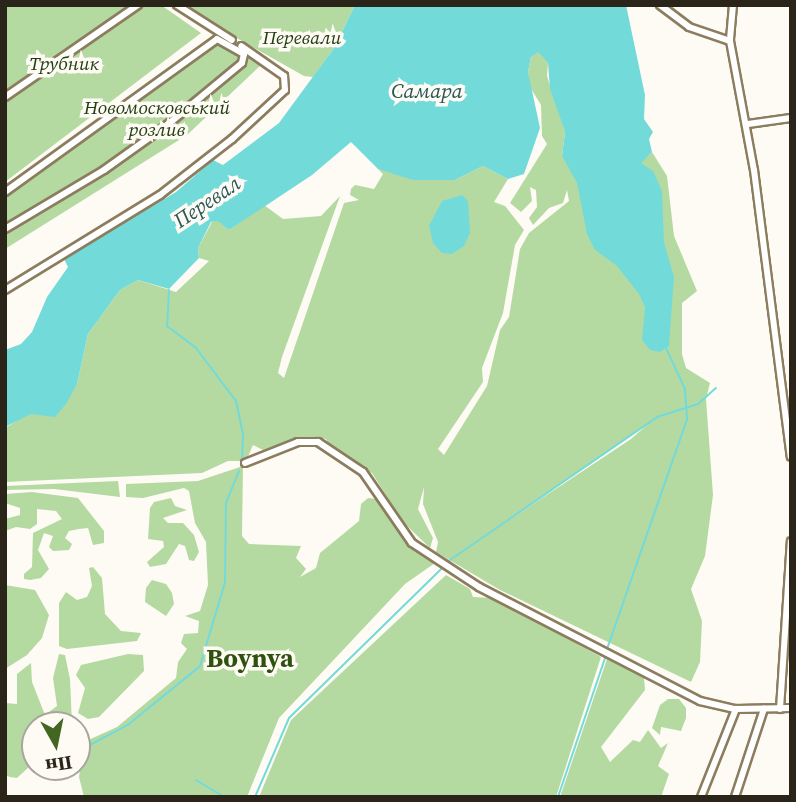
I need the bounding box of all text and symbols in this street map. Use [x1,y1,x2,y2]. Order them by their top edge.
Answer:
park label: Перевали [263,27,341,49]
park label: Трубник [29,53,99,75]
water label: Самара [391,78,463,104]
park label: Новомосковський розлив [84,97,230,141]
water label: Перевал [169,171,245,233]
district label: Boynya [206,643,294,675]
north arrow [21,711,91,781]
text: Пн [44,750,74,780]

